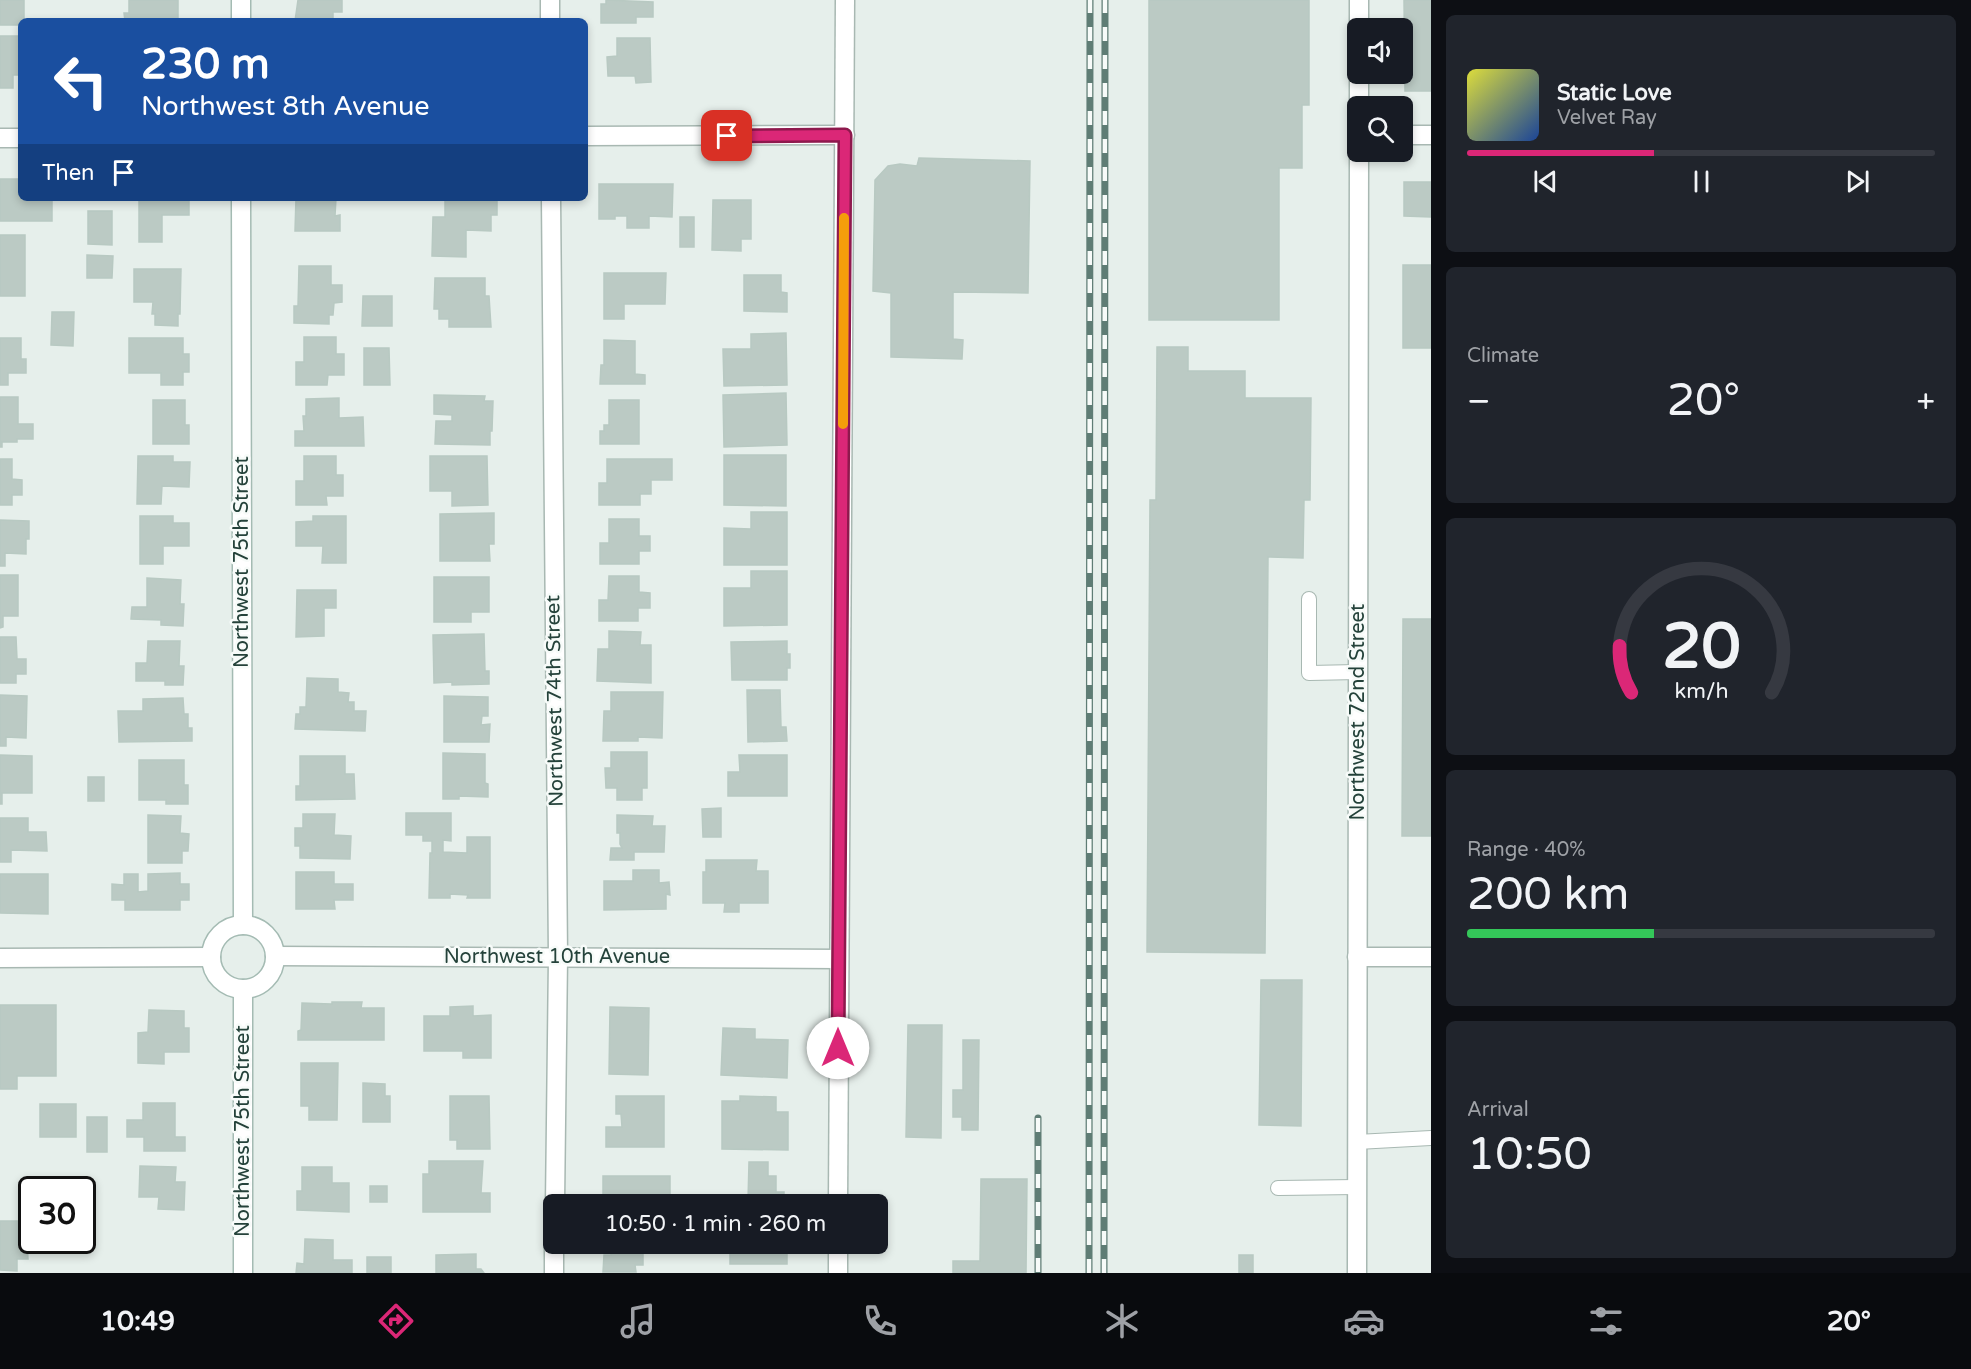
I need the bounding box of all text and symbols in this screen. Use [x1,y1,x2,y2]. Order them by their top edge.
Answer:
map controls [1347,18,1413,162]
button: sound [1347,18,1413,84]
text: 230 m [141,39,270,90]
icon: left [42,42,120,120]
text: Static Love [1557,80,1672,106]
text: Northwest 8th Avenue [141,90,430,123]
button: search [1347,96,1413,162]
text: Velvet Ray [1557,106,1657,130]
pin [701,110,752,161]
icon: arrive [710,119,743,152]
icon: arrive [107,156,140,189]
text: Then [42,160,95,186]
icon: previous [1529,165,1562,198]
icon: pause [1685,165,1718,198]
icon: next [1841,165,1874,198]
text: Climate [1467,344,1539,368]
text: 20° [1667,374,1740,428]
text: − [1467,382,1491,421]
text: + [1916,382,1935,421]
street label: Northwest 75th Street [230,456,254,668]
street label: Northwest 74th Street [541,594,569,807]
street label: Northwest 72nd Street [1346,603,1370,820]
text: 20 [1662,611,1740,686]
text: km/h [1674,679,1728,705]
text: Range · 40% [1467,838,1586,862]
text: 200 km [1467,868,1629,922]
street label: Northwest 10th Avenue [444,945,670,969]
position arrow [806,1016,870,1080]
street label: Northwest 75th Street [231,1025,255,1237]
text: Arrival [1467,1098,1529,1122]
text: 10:50 [1467,1128,1592,1182]
speed limit sign: 30 [18,1176,96,1254]
text: 10:50 · 1 min · 260 m [605,1211,826,1237]
icon: directions [375,1300,417,1342]
icon: music [617,1300,659,1342]
icon: phone [859,1300,901,1342]
icon: climate [1101,1300,1143,1342]
icon: car [1343,1300,1385,1342]
icon: filters [1585,1300,1627,1342]
text: 10:49 [100,1305,175,1338]
text: 20° [1827,1305,1871,1338]

